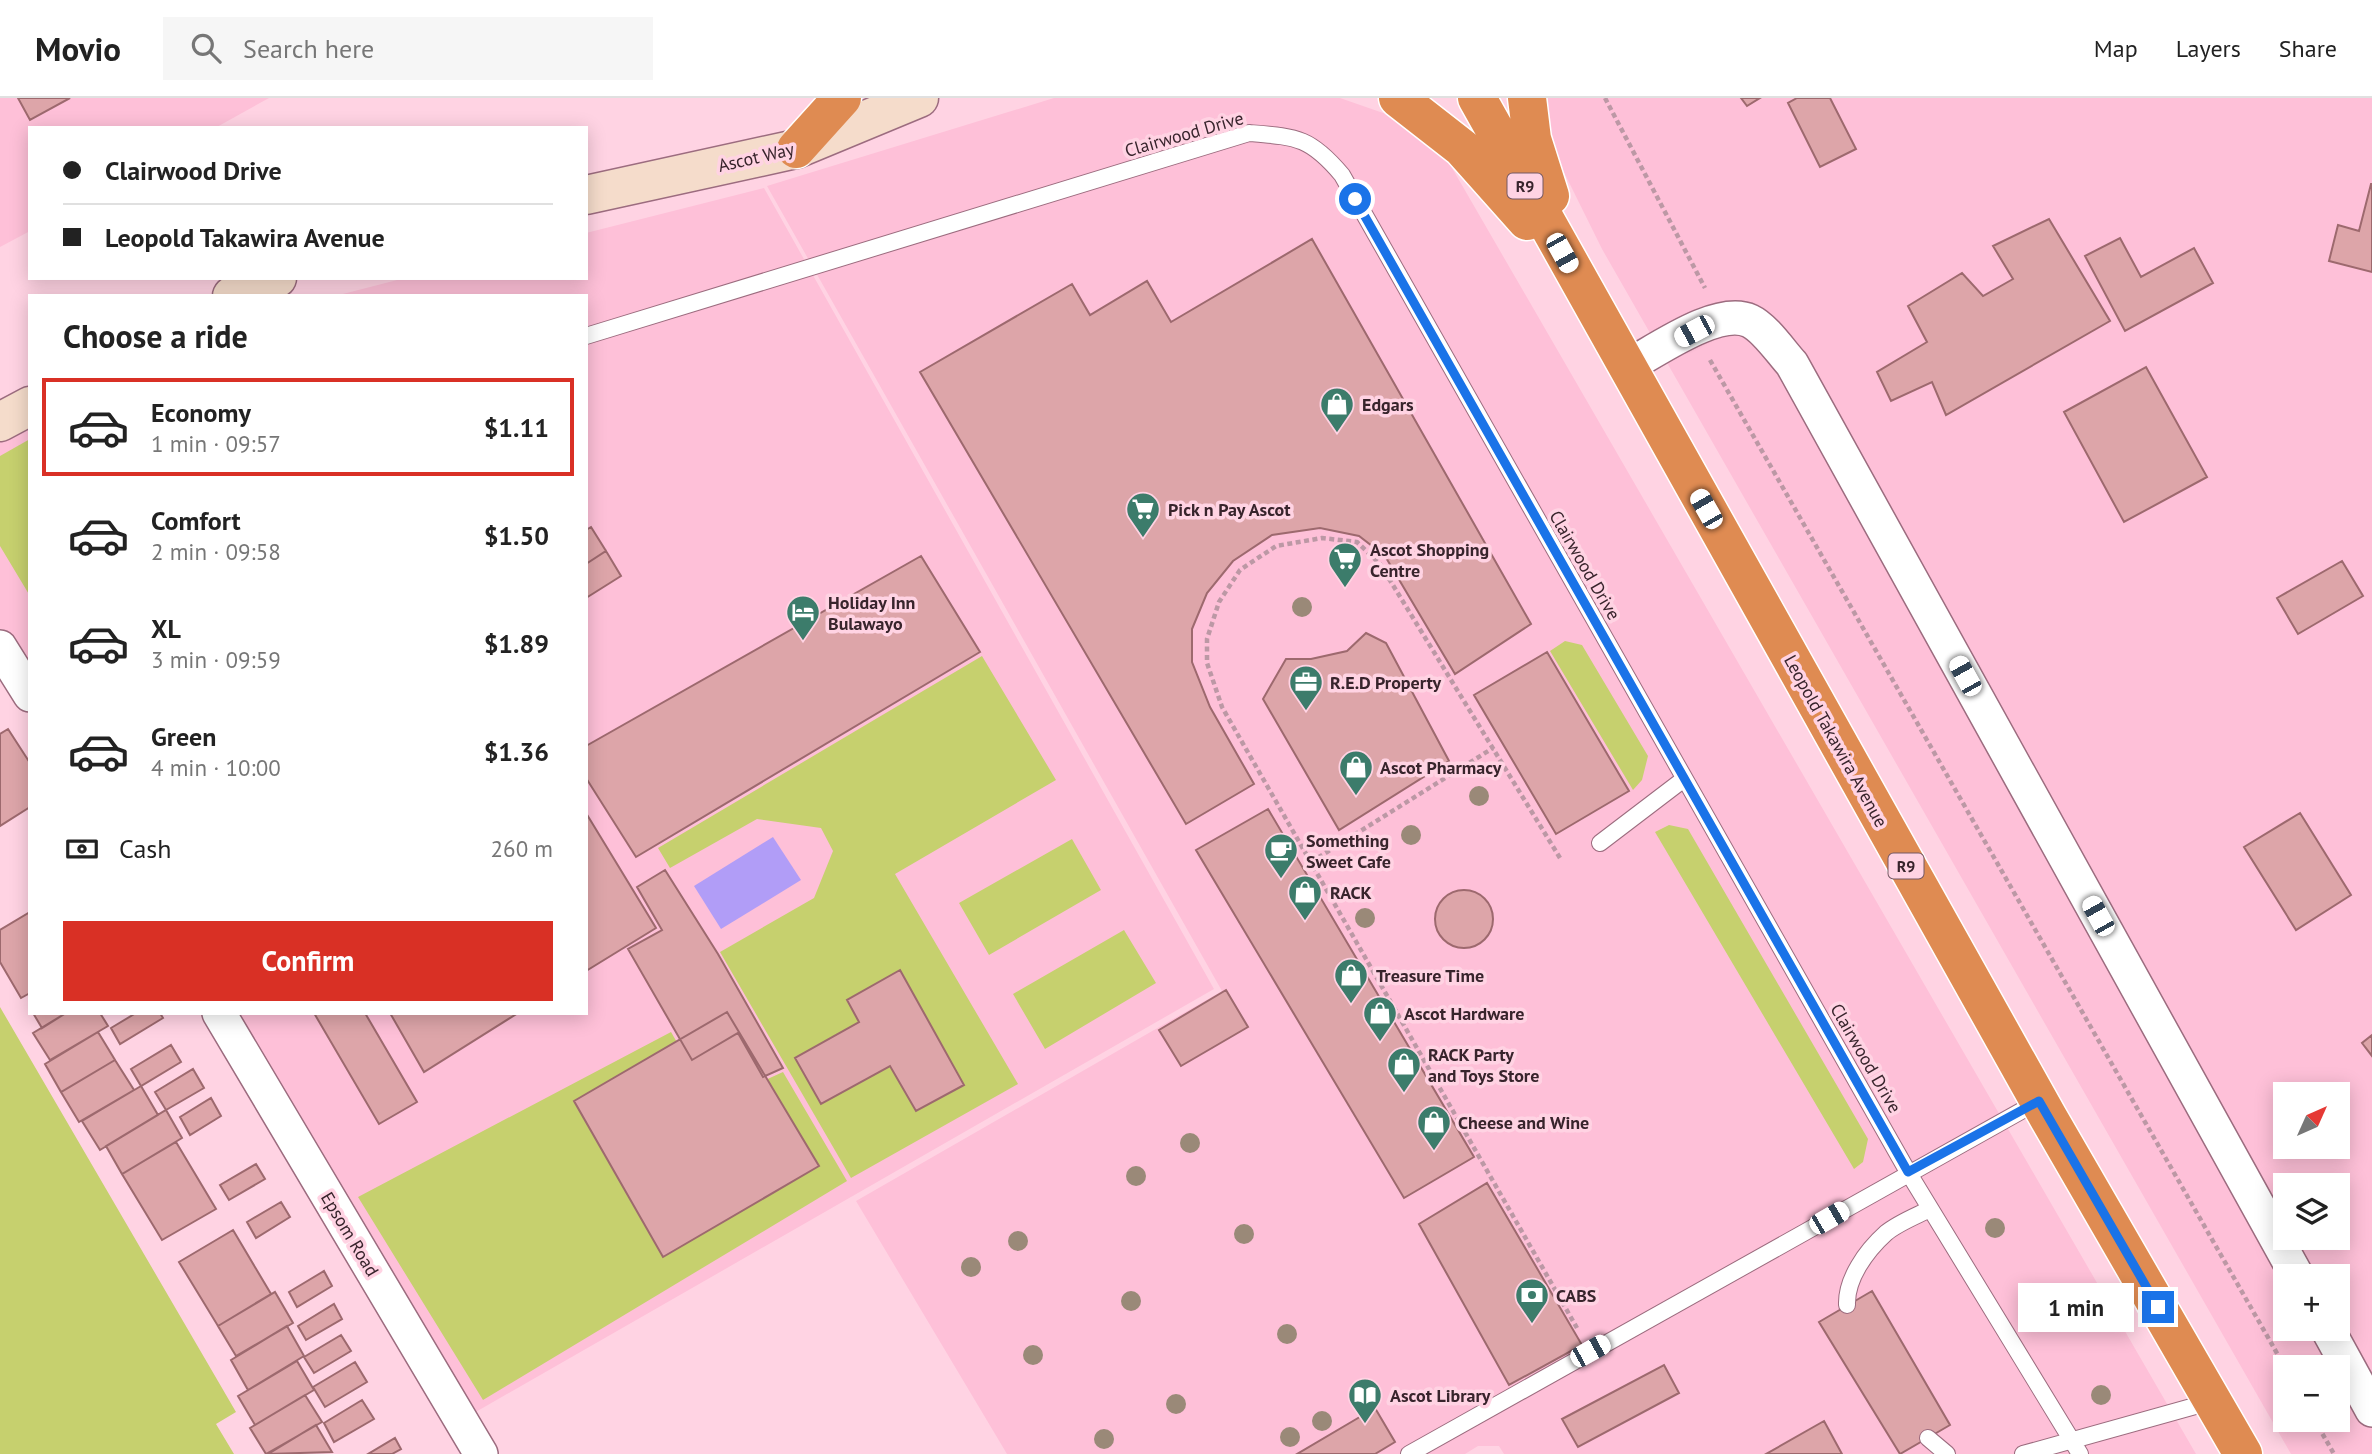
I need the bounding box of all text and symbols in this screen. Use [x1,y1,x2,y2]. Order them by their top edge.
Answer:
search box [163,17,653,80]
text: Movio [35,27,121,70]
icon: search [187,29,225,67]
text: Search here [243,32,374,65]
text: Map [2094,33,2138,64]
text: Layers [2176,33,2241,64]
text: Share [2279,33,2337,64]
street label: Clairwood Drive [1122,106,1246,162]
street label: Ascot Way [716,137,797,177]
text: Clairwood Drive [105,154,282,187]
road number: R9 [1508,174,1542,198]
route start [1339,183,1371,215]
text: Leopold Takawira Avenue [105,221,385,254]
car [1543,230,1582,276]
car [1671,312,1718,350]
text: Choose a ride [63,315,248,357]
shop icon: Edgars [1318,385,1356,434]
place label: Edgars [1362,393,1414,416]
icon: car [67,396,130,459]
text: Economy [151,396,251,429]
text: $1.11 [484,411,549,444]
text: 1 min · 09:57 [151,429,281,458]
car [1687,486,1726,532]
supermarket icon: Pick n Pay Ascot [1124,490,1162,539]
place label: Pick n Pay Ascot [1168,498,1291,521]
icon: car [67,504,130,567]
text: Comfort [151,504,241,537]
street label: Clairwood Drive [1544,506,1626,624]
text: $1.50 [484,519,549,552]
text: 2 min · 09:58 [151,537,281,566]
place label: Ascot Shopping Centre [1370,538,1489,582]
supermarket icon: Ascot Shopping Centre [1326,540,1364,589]
place label: Holiday Inn Bulawayo [828,591,915,635]
hotel icon: Holiday Inn Bulawayo [784,593,822,642]
icon: car [67,612,130,675]
text: XL [151,612,181,645]
text: $1.89 [484,627,549,660]
text: 3 min · 09:59 [151,645,281,674]
street label: Leopold Takawira Avenue [1779,651,1893,831]
car [1946,653,1985,699]
office icon: R.E.D Property [1287,663,1325,712]
place label: R.E.D Property [1330,671,1441,694]
icon: car [67,720,130,783]
text: Green [151,720,216,753]
text: $1.36 [484,735,549,768]
shop icon: Ascot Pharmacy [1337,748,1375,797]
text: 4 min · 10:00 [151,753,281,782]
place label: Ascot Pharmacy [1380,756,1502,779]
place label: Something Sweet Cafe [1306,829,1391,873]
icon: cash [63,830,101,868]
cafe icon: Something Sweet Cafe [1262,831,1300,880]
text: Cash [119,832,171,865]
text: 260 m [491,834,553,863]
road number: R9 [1888,853,1924,878]
shop icon: RACK [1286,873,1324,922]
place label: RACK [1330,881,1372,904]
car [2079,893,2118,939]
button: Confirm [63,921,553,1001]
shop icon: Treasure Time [1332,956,1370,1005]
place label: Treasure Time [1376,964,1484,987]
shop icon: Ascot Hardware [1361,994,1399,1043]
street label: Clairwood Drive [1825,999,1907,1117]
place label: Ascot Hardware [1404,1002,1525,1025]
place label: RACK Party and Toys Store [1428,1043,1539,1087]
shop icon: RACK Party and Toys Store [1385,1045,1423,1094]
north arrow [2273,1082,2350,1158]
map controls [2273,1082,2350,1432]
shop icon: Cheese and Wine [1415,1103,1453,1152]
place label: Cheese and Wine [1458,1111,1589,1134]
button: layers [2273,1173,2350,1250]
street label: Epsom Road [316,1188,384,1280]
car [1806,1198,1853,1238]
button: + [2273,1264,2350,1341]
bank icon: CABS [1513,1276,1551,1325]
callout: 1 min [2018,1282,2134,1332]
place label: CABS [1556,1284,1596,1307]
route end [2142,1291,2174,1323]
text: 1 min [2048,1293,2104,1322]
car [1567,1332,1614,1370]
button: − [2273,1355,2350,1432]
library icon: Ascot Library [1346,1376,1384,1425]
place label: Ascot Library [1390,1384,1491,1407]

